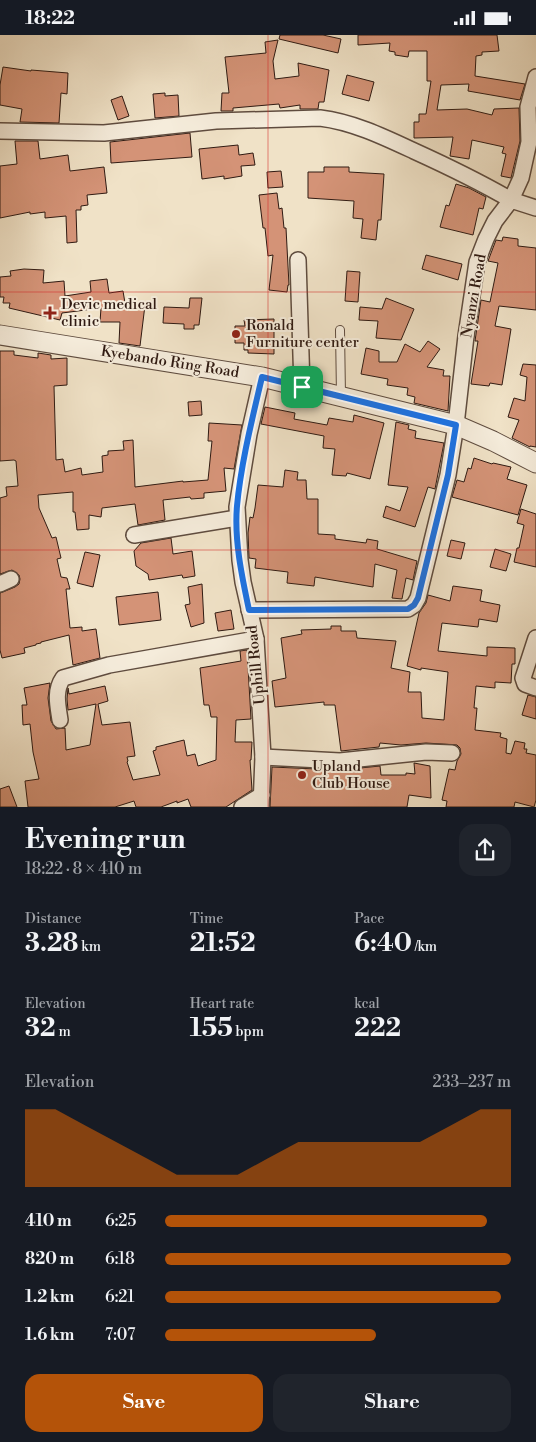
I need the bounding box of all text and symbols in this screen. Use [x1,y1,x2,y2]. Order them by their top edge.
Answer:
text: 18:22 [25,6,75,30]
street label: Nyanzi Road [457,252,491,339]
place label: Devic medical clinic [61,295,158,331]
marker: Devic medical clinic [43,306,57,320]
place label: Ronald Furniture center [246,316,359,352]
marker: Ronald Furniture center [230,328,242,340]
street label: Kyebando Ring Road [99,342,241,382]
pin [281,366,323,408]
icon: arrive [288,373,316,401]
street label: Uphill Road [242,624,270,706]
place label: Upland Club House [312,757,390,793]
marker: Upland Club House [296,769,308,781]
text: Evening run [25,822,186,857]
button: share [459,824,511,876]
text: 18:22 · 8 × 410 m [25,859,142,879]
text: Distance [25,910,82,928]
text: Time [190,910,223,928]
text: Pace [354,910,384,928]
text: 3.28 [25,928,78,959]
text: 21:52 [190,928,256,959]
text: 6:40 [354,928,412,959]
text: km [78,938,101,956]
text: /km [412,938,437,956]
text: Elevation [25,995,86,1013]
text: Heart rate [190,995,254,1013]
text: kcal [354,995,380,1013]
text: 32 [25,1013,56,1044]
text: 155 [190,1013,233,1044]
text: 222 [354,1013,401,1044]
text: m [56,1023,71,1041]
text: bpm [233,1023,264,1041]
text: Elevation [25,1072,94,1092]
text: 233–237 m [433,1072,511,1092]
text: 410 m [25,1211,71,1231]
text: 6:25 [105,1211,136,1231]
text: 820 m [25,1249,74,1269]
text: 6:18 [105,1249,135,1269]
text: 1.2 km [25,1287,74,1307]
text: 6:21 [105,1287,135,1307]
text: 1.6 km [25,1325,74,1345]
text: 7:07 [105,1325,135,1345]
button: Save [25,1374,263,1432]
button: Share [273,1374,511,1432]

